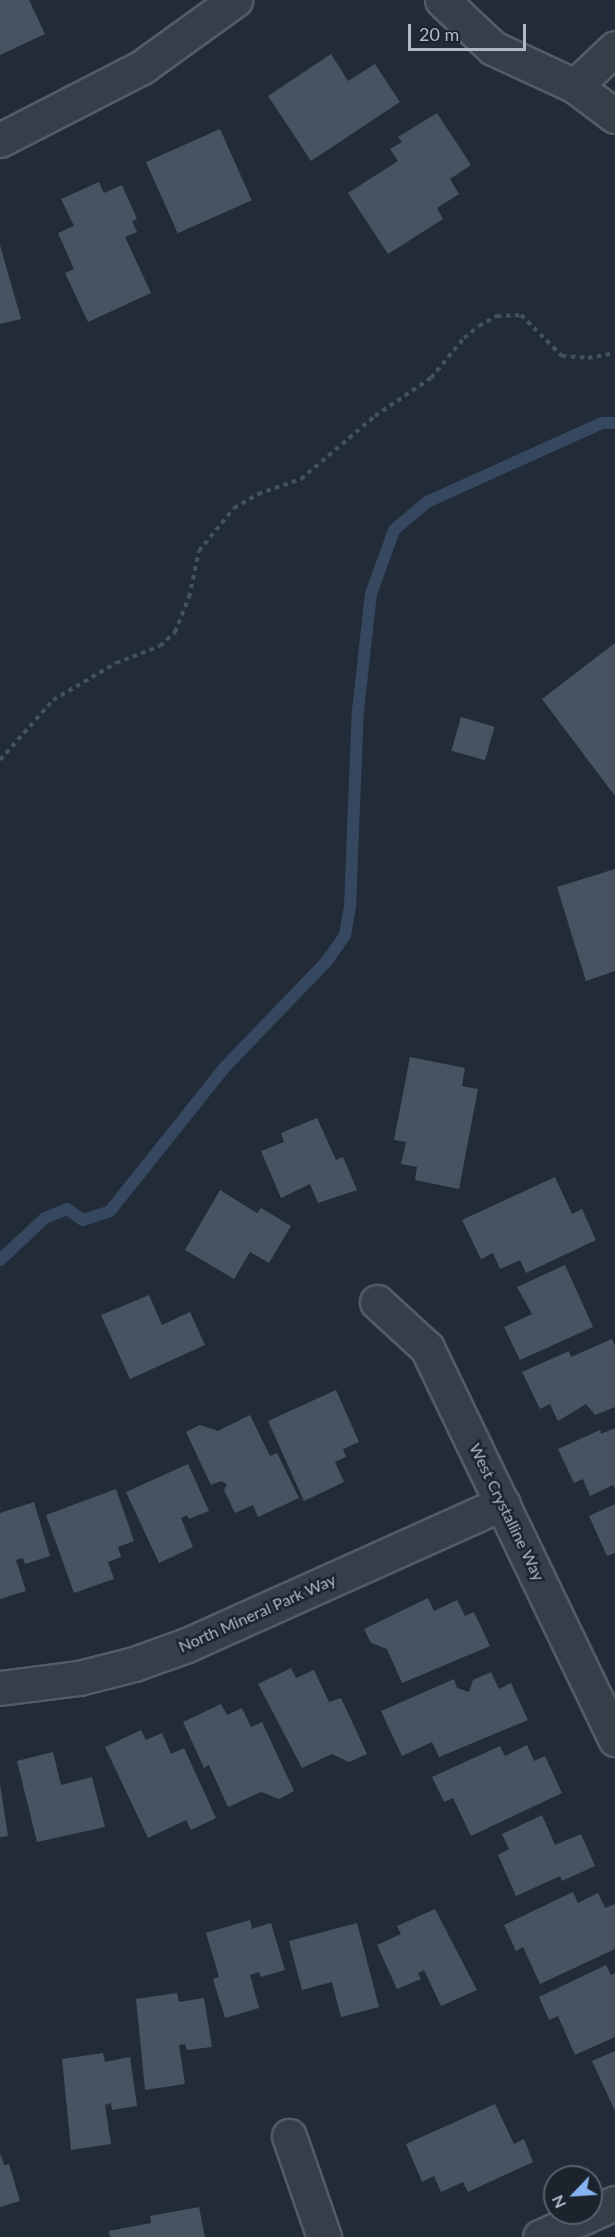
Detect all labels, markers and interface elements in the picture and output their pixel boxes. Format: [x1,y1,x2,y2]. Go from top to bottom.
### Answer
scale bar [411,12,530,50]
text: 20 m [419,23,459,45]
street label: West Crystalline Way [465,1440,549,1584]
street label: North Mineral Park Way [175,1570,339,1656]
north arrow [543,2165,603,2225]
text: N [547,2192,569,2212]

